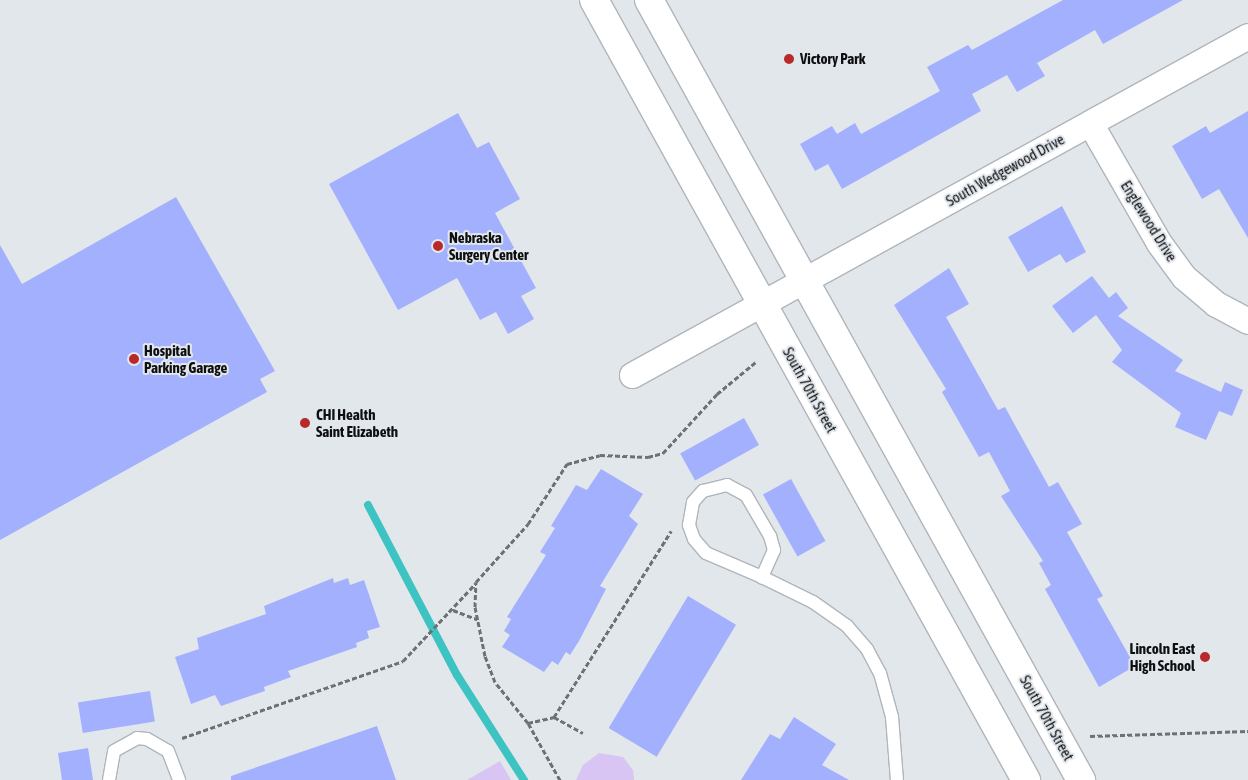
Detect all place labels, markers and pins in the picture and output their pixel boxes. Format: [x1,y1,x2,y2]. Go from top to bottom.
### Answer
place label: Victory Park [800,50,865,68]
marker: Victory Park [782,52,796,66]
place label: Nebraska Surgery Center [449,228,528,263]
marker: Nebraska Surgery Center [431,239,445,253]
place label: Hospital Parking Garage [144,341,227,376]
marker: Hospital Parking Garage [128,353,140,365]
place label: CHI Health Saint Elizabeth [316,405,398,440]
marker: CHI Health Saint Elizabeth [298,416,312,430]
place label: Lincoln East High School [1130,639,1195,674]
marker: Lincoln East High School [1199,651,1211,663]

